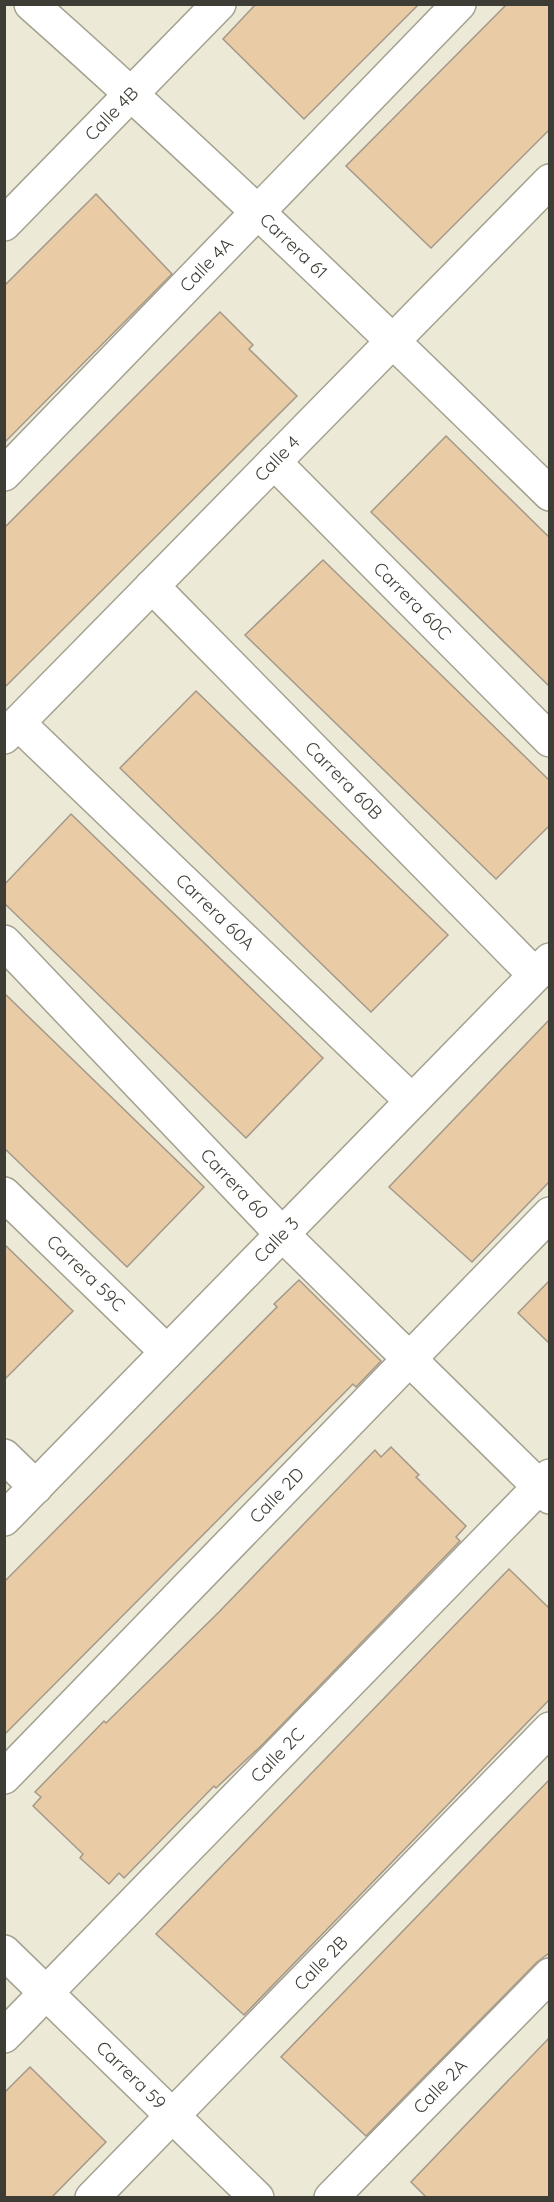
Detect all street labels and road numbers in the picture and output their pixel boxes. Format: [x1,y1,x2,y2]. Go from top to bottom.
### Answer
street label: Calle 4B [80,81,143,146]
street label: Carrera 61 [255,208,333,283]
street label: Calle 4A [174,232,238,297]
street label: Calle 4 [249,431,305,486]
street label: Carrera 60C [369,557,456,645]
street label: Carrera 60B [300,736,388,824]
street label: Carrera 60A [171,868,260,955]
street label: Carrera 60 [196,1143,274,1224]
street label: Calle 3 [249,1212,304,1267]
street label: Carrera 59C [42,1230,130,1316]
street label: Calle 2D [244,1463,309,1528]
street label: Calle 2C [245,1723,309,1787]
street label: Calle 2B [289,1931,353,1995]
street label: Carrera 59 [91,2036,171,2114]
street label: Calle 2A [408,2054,472,2118]

